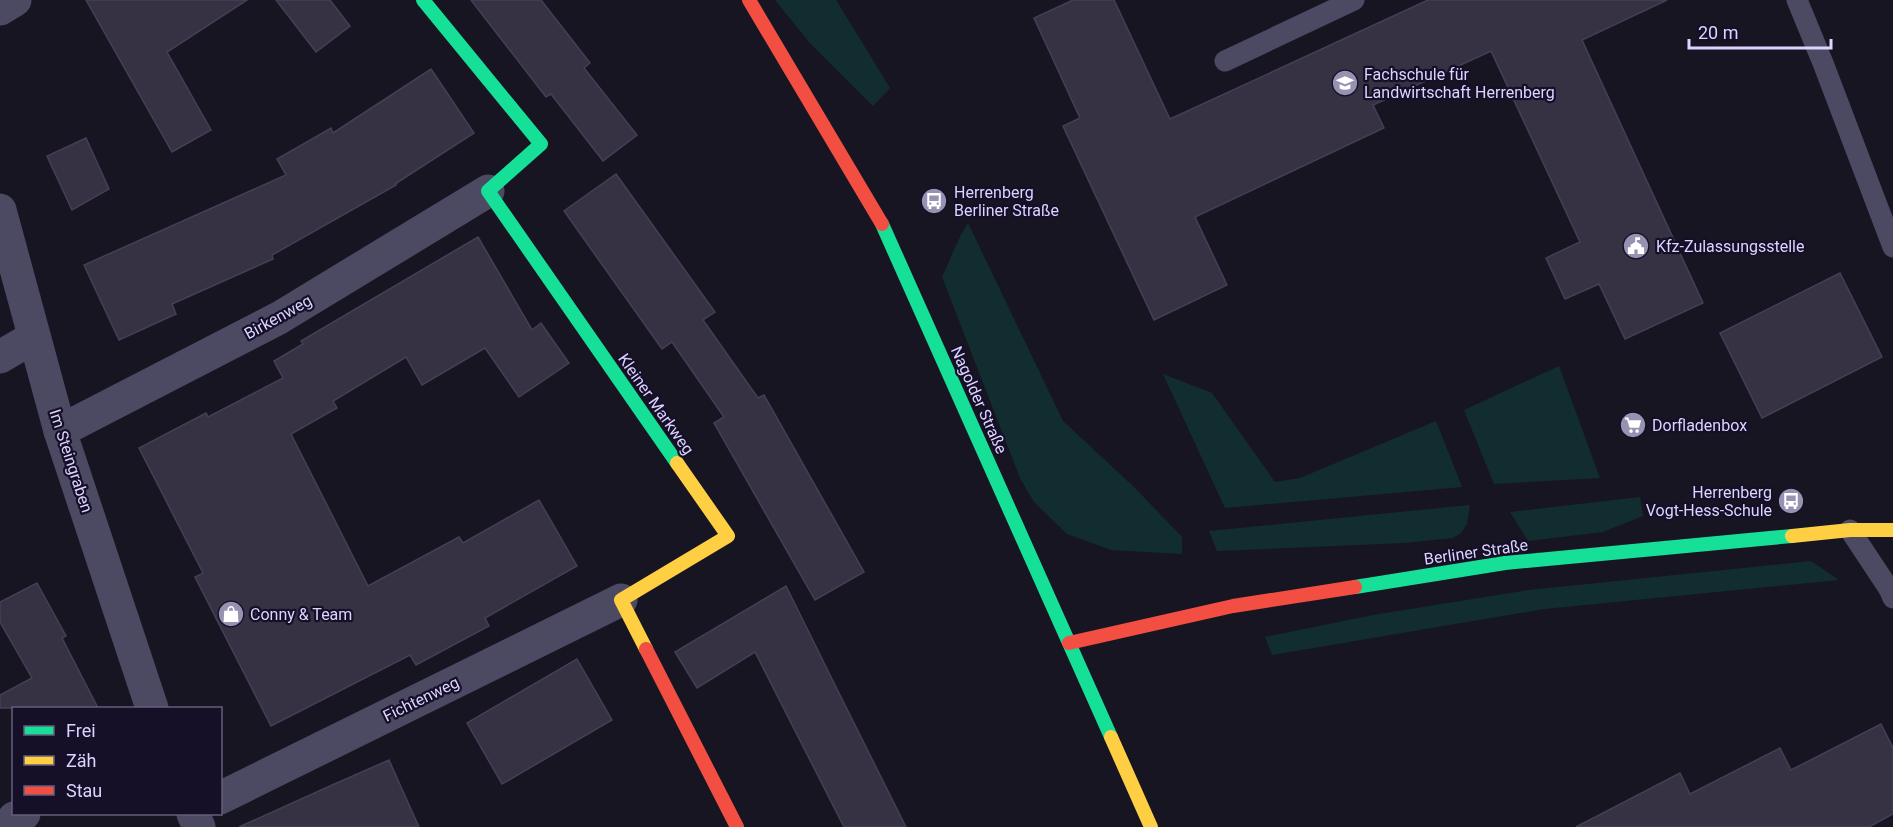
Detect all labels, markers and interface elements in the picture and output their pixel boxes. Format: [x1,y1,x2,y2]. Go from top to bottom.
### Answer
scale bar [1689,12,1832,50]
text: 20 m [1698,22,1738,43]
place label: Fachschule für Landwirtschaft Herrenberg [1364,65,1555,102]
school or university icon: Fachschule für Landwirtschaft Herrenberg [1330,68,1360,98]
place label: Herrenberg Berliner Straße [954,183,1059,220]
bus stop icon: Herrenberg Berliner Straße [919,186,949,216]
public building icon: Kfz-Zulassungsstelle [1621,231,1651,261]
place label: Kfz-Zulassungsstelle [1656,237,1804,256]
street label: Birkenweg [241,291,315,343]
street label: Nagolder Straße [947,343,1011,457]
street label: Kleiner Markweg [614,350,698,458]
street label: Im Steingraben [45,407,97,515]
supermarket icon: Dorfladenbox [1618,410,1648,440]
place label: Dorfladenbox [1652,416,1747,435]
place label: Herrenberg Vogt-Hess-Schule [1646,483,1772,520]
bus stop icon: Herrenberg Vogt-Hess-Schule [1776,486,1806,516]
street label: Berliner Straße [1423,535,1529,569]
shop icon: Conny & Team [216,599,246,629]
place label: Conny & Team [250,605,352,624]
street label: Fichtenweg [380,672,462,726]
legend [12,707,222,815]
text: Frei [66,720,96,741]
text: Zäh [66,750,97,771]
text: Stau [66,780,102,801]

